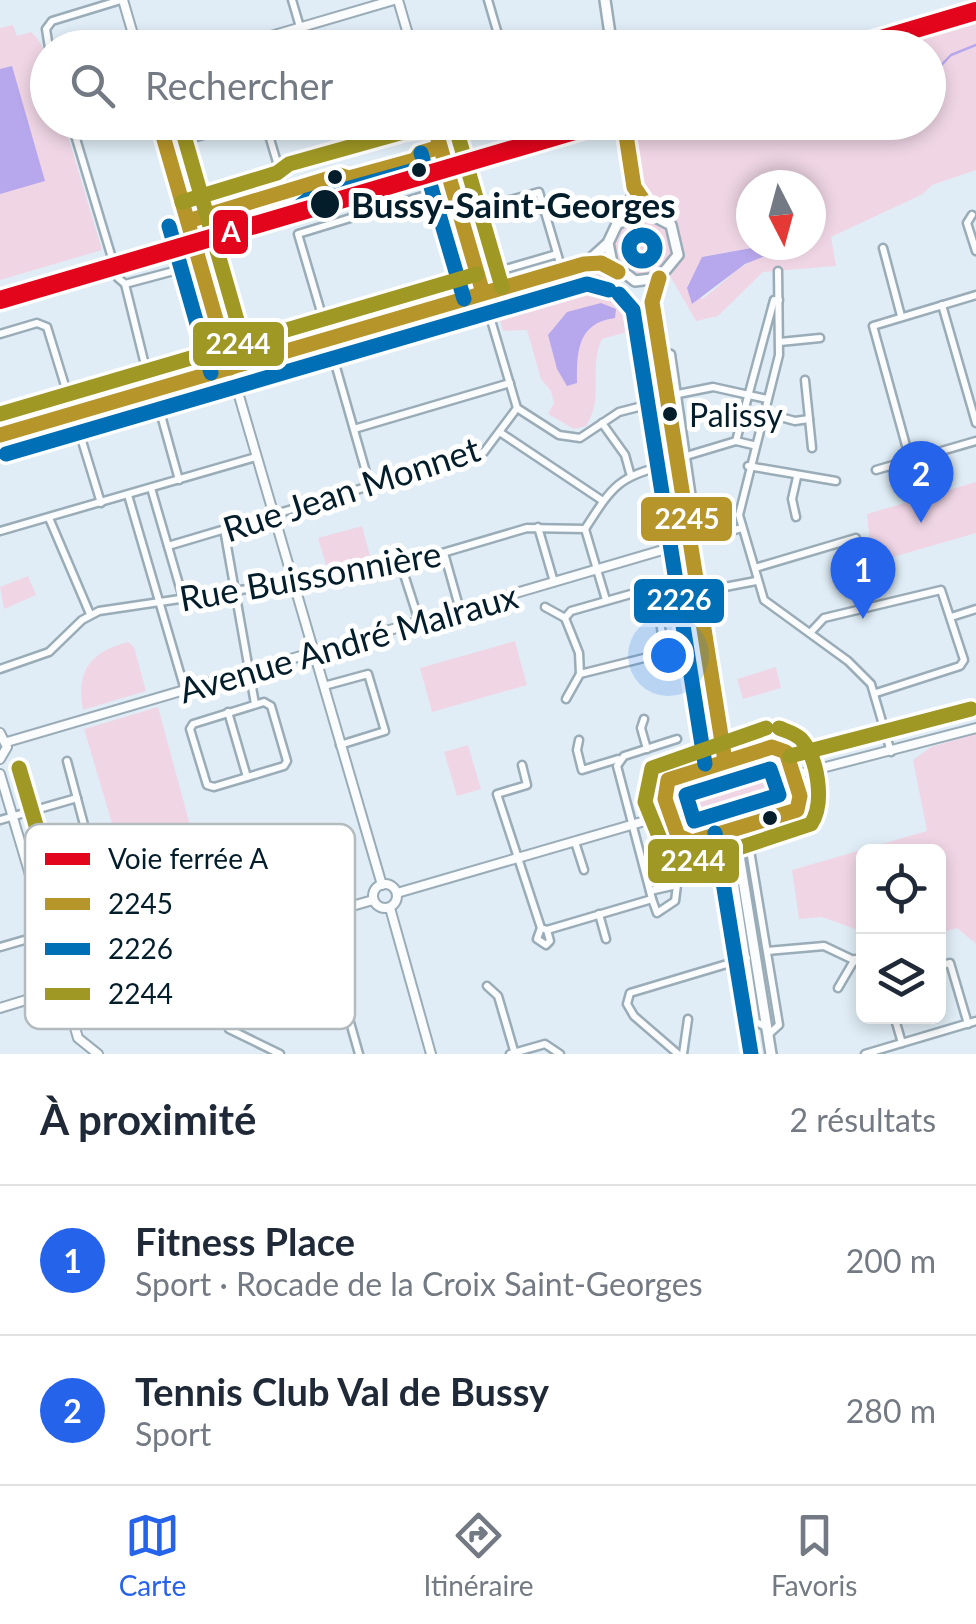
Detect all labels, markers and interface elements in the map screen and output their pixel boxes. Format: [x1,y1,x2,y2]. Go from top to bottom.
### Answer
search box [30,30,946,140]
icon: search [65,58,120,113]
text: Rechercher [145,62,333,108]
unlabelled marker [409,160,429,180]
unlabelled marker [325,167,345,187]
north arrow [736,170,826,260]
place label: Bussy-Saint-Georges [351,183,676,225]
marker: Bussy-Saint-Georges [308,187,342,221]
line badge: A [211,208,250,256]
text: A [220,214,241,248]
line badge: 2244 [191,320,286,368]
text: 2244 [206,326,270,360]
place label: Palissy [689,395,783,434]
marker: Palissy [660,404,680,424]
street label: Rue Jean Monnet [217,427,485,549]
pin: 2 [888,440,954,523]
line badge: 2245 [639,495,734,543]
text: 2245 [655,501,719,535]
street label: Rue Buissonnière [176,531,444,619]
pin: 1 [830,536,896,619]
street label: Avenue André Malraux [174,573,523,710]
line badge: 2226 [632,577,726,625]
text: 2226 [647,582,711,616]
your location [643,630,694,681]
unlabelled marker [760,808,780,828]
legend [25,824,355,1029]
line badge: 2244 [646,837,741,885]
text: Voie ferrée A [108,841,268,875]
text: 2244 [661,843,725,877]
map controls [856,844,946,1024]
button: locate [856,844,946,934]
text: 2245 [108,886,173,920]
text: 2226 [108,931,173,965]
button: layers [856,934,946,1024]
text: 2244 [108,976,173,1010]
text: À proximité [40,1094,256,1144]
text: 2 résultats [790,1100,936,1139]
text: Fitness Place [135,1218,355,1264]
text: 1 [63,1241,82,1280]
text: 200 m [846,1241,936,1280]
text: Sport · Rocade de la Croix Saint-Georges [135,1264,703,1303]
text: Tennis Club Val de Bussy [135,1368,549,1414]
text: 2 [63,1391,82,1430]
text: 280 m [846,1391,936,1430]
text: Sport [135,1414,211,1453]
tab: Carte [119,1508,186,1602]
tab: Itinéraire [424,1508,534,1602]
tab: Favoris [771,1508,857,1602]

